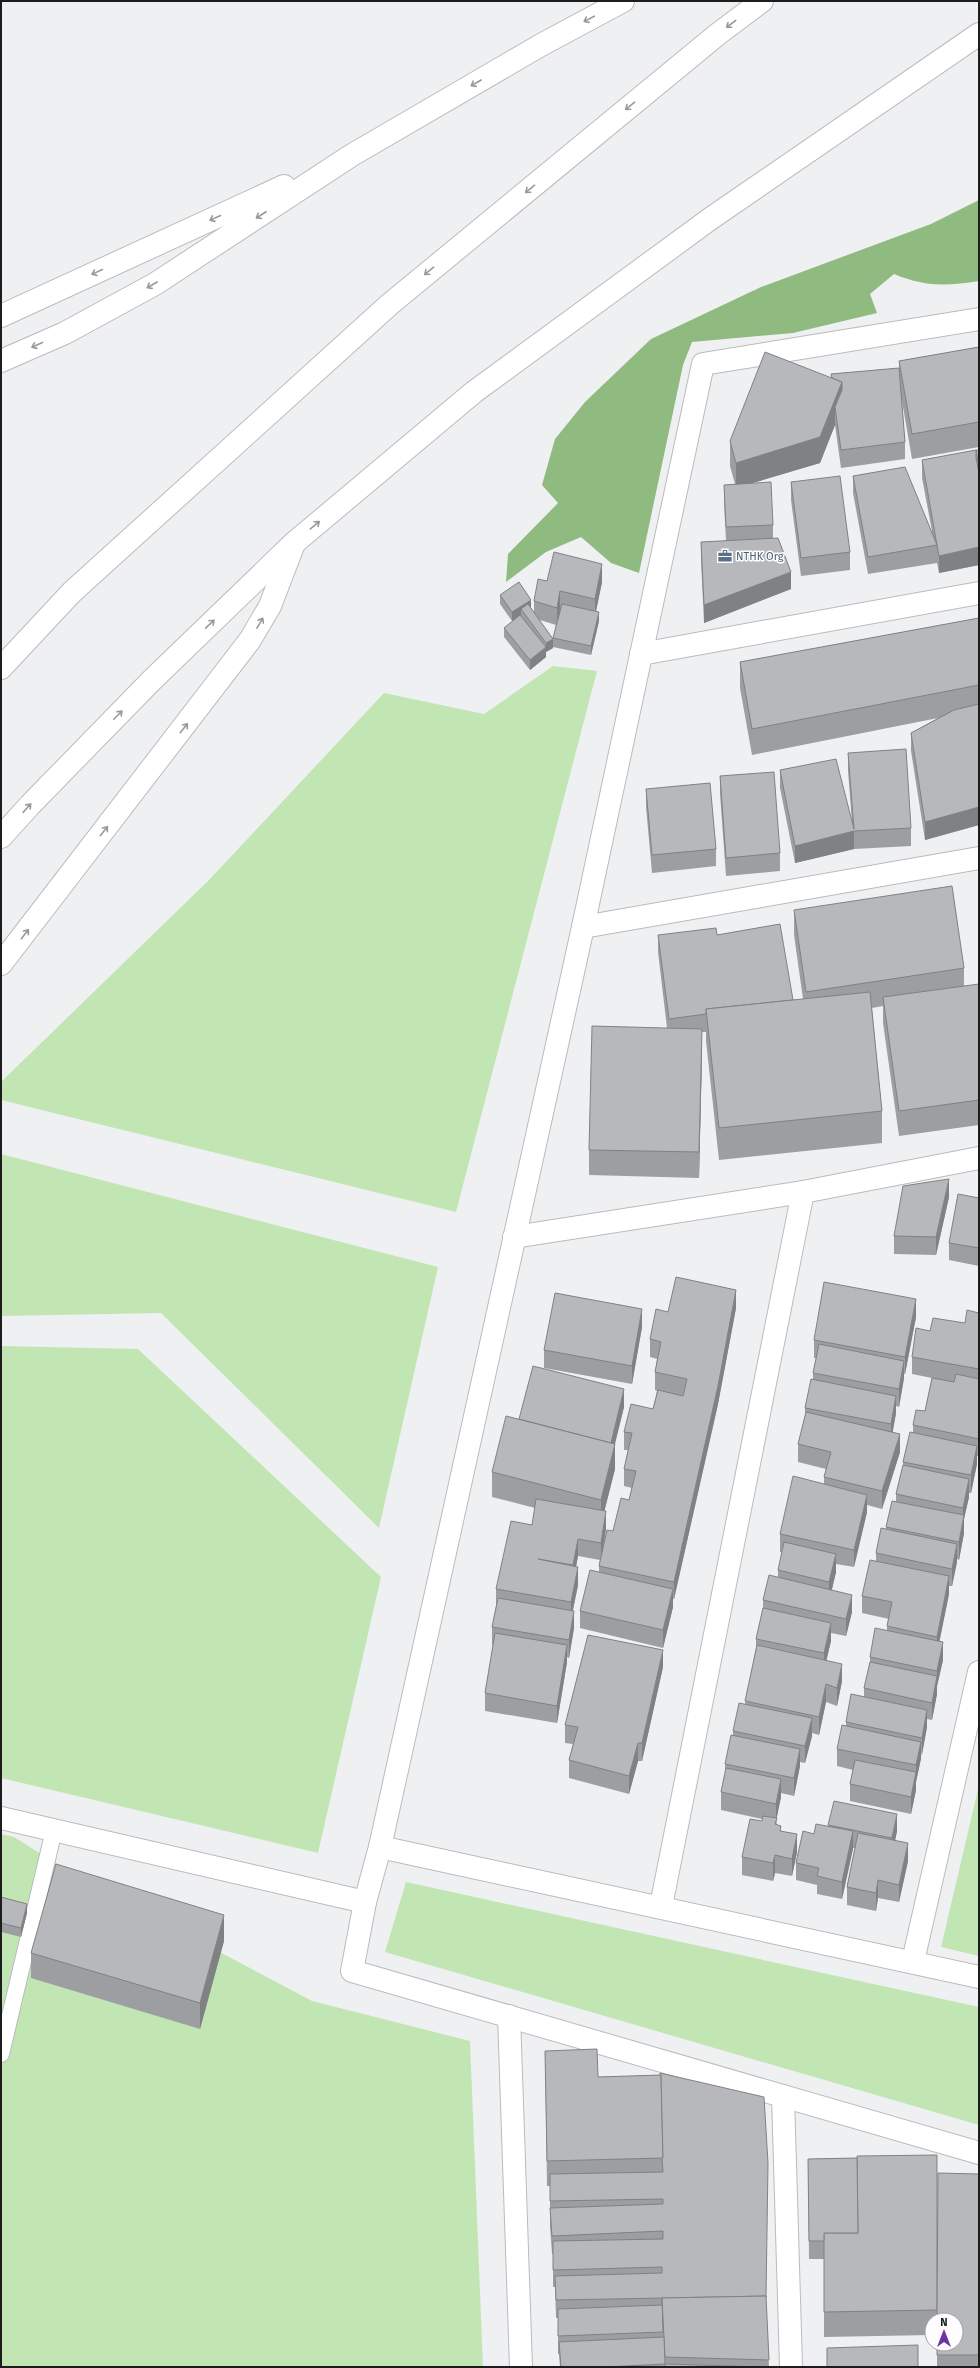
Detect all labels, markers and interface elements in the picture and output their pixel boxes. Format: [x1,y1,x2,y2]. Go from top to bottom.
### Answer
one-way arrow [583,16,595,24]
one-way arrow [726,20,737,29]
one-way arrow [470,80,482,88]
one-way arrow [625,102,636,111]
one-way arrow [524,184,535,193]
one-way arrow [255,211,267,219]
one-way arrow [209,215,221,222]
one-way arrow [424,267,435,276]
one-way arrow [91,269,103,276]
one-way arrow [146,282,158,290]
one-way arrow [31,342,43,350]
one-way arrow [310,521,320,530]
office icon: NTHK Org [717,548,733,564]
place label: NTHK Org [736,550,784,563]
one-way arrow [257,617,265,629]
one-way arrow [205,619,215,629]
one-way arrow [113,710,123,720]
one-way arrow [180,722,188,733]
one-way arrow [22,803,32,813]
one-way arrow [100,825,109,836]
one-way arrow [21,928,29,939]
north arrow [924,2312,964,2352]
text: N [940,2316,948,2329]

